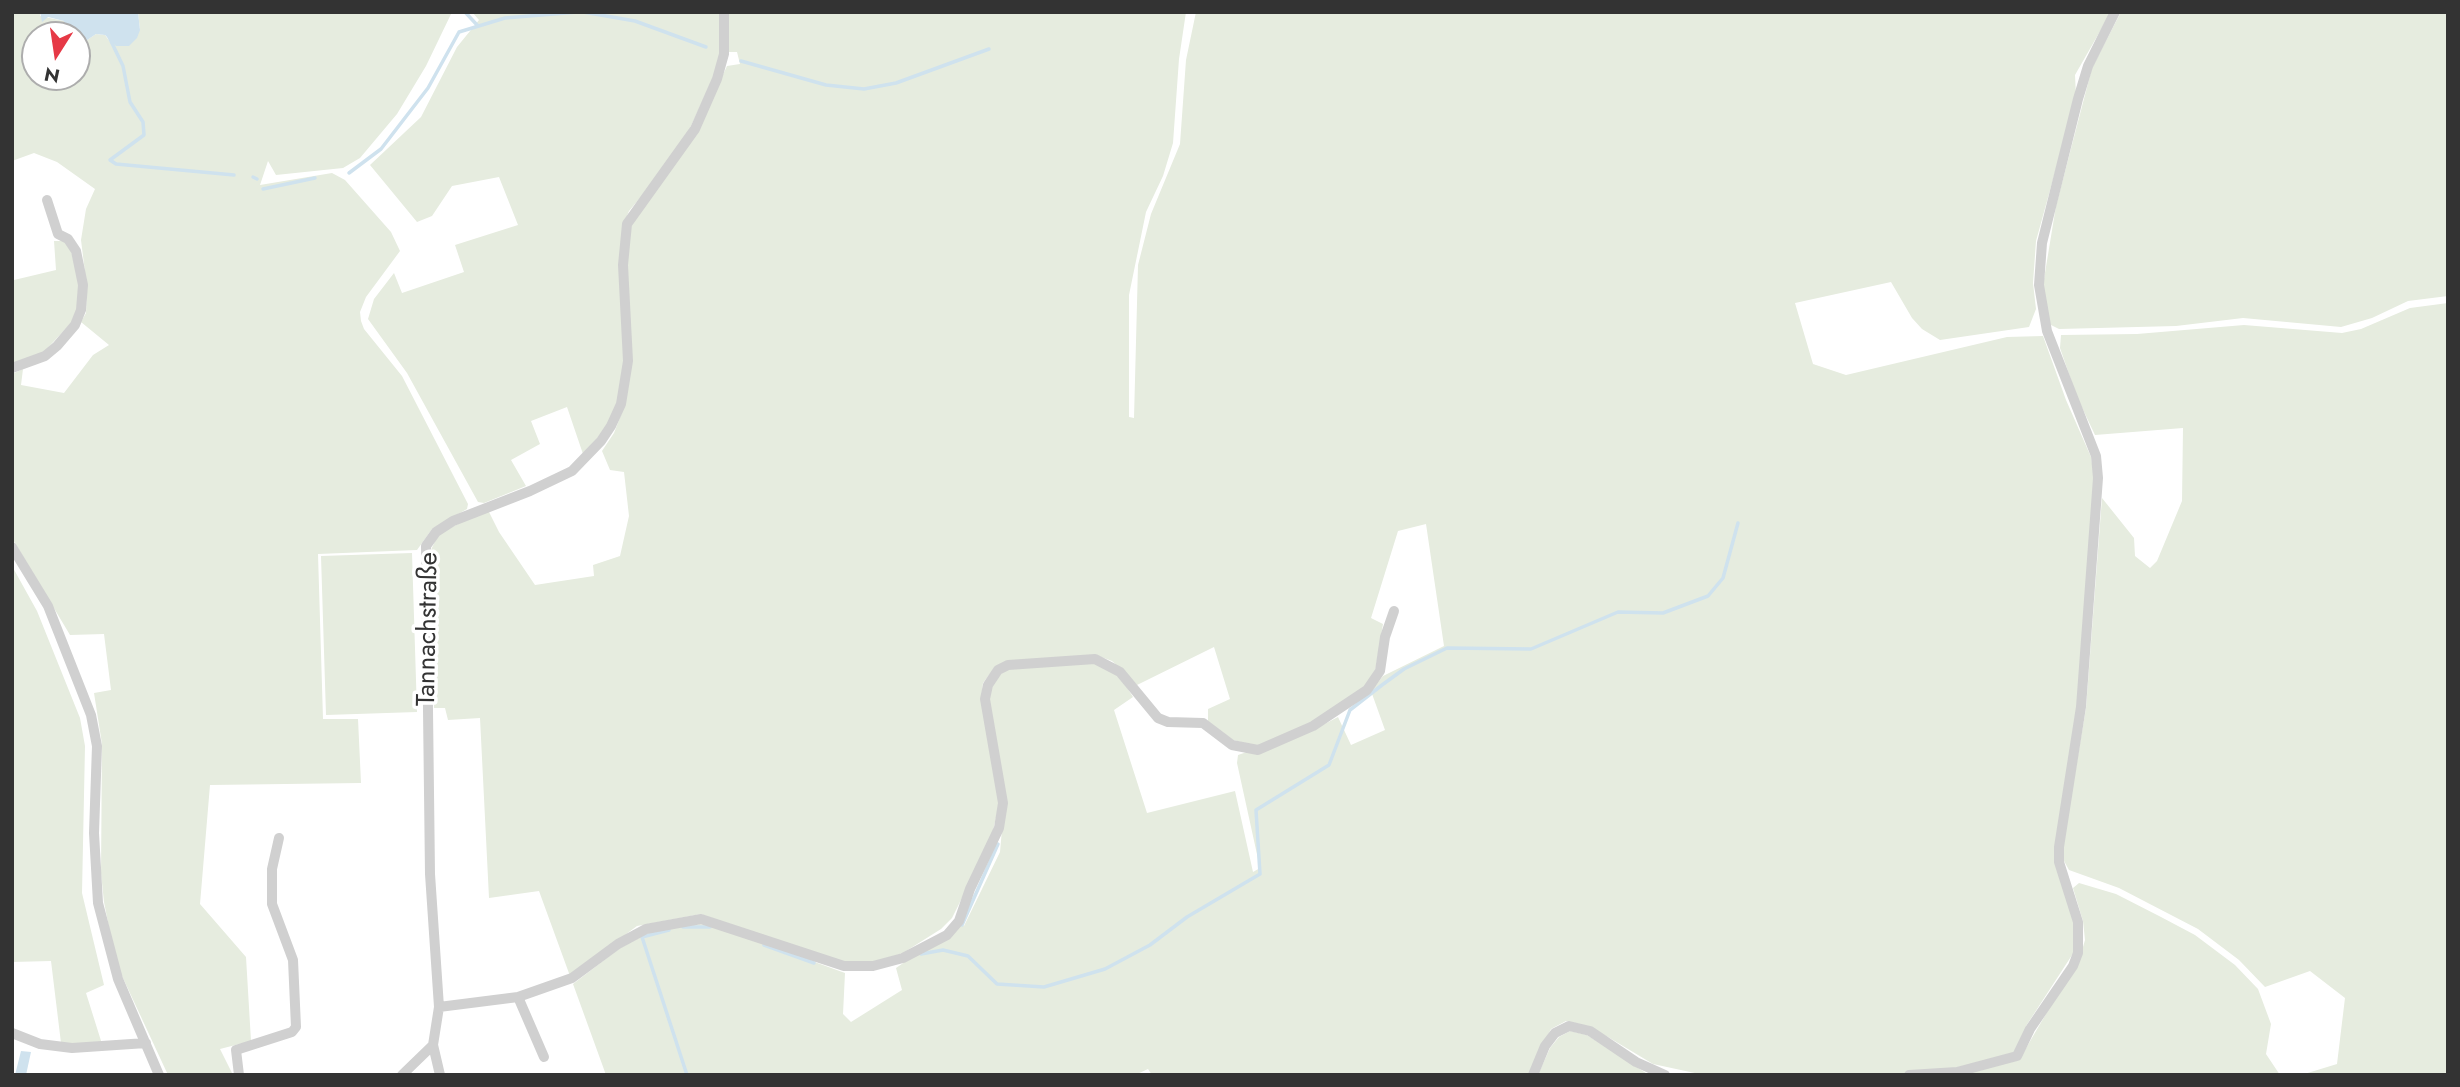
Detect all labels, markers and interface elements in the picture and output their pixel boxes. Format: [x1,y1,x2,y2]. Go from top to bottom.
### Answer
north arrow [21,21,91,91]
text: N [42,60,62,90]
street label: Tannachstraße [412,552,446,706]

